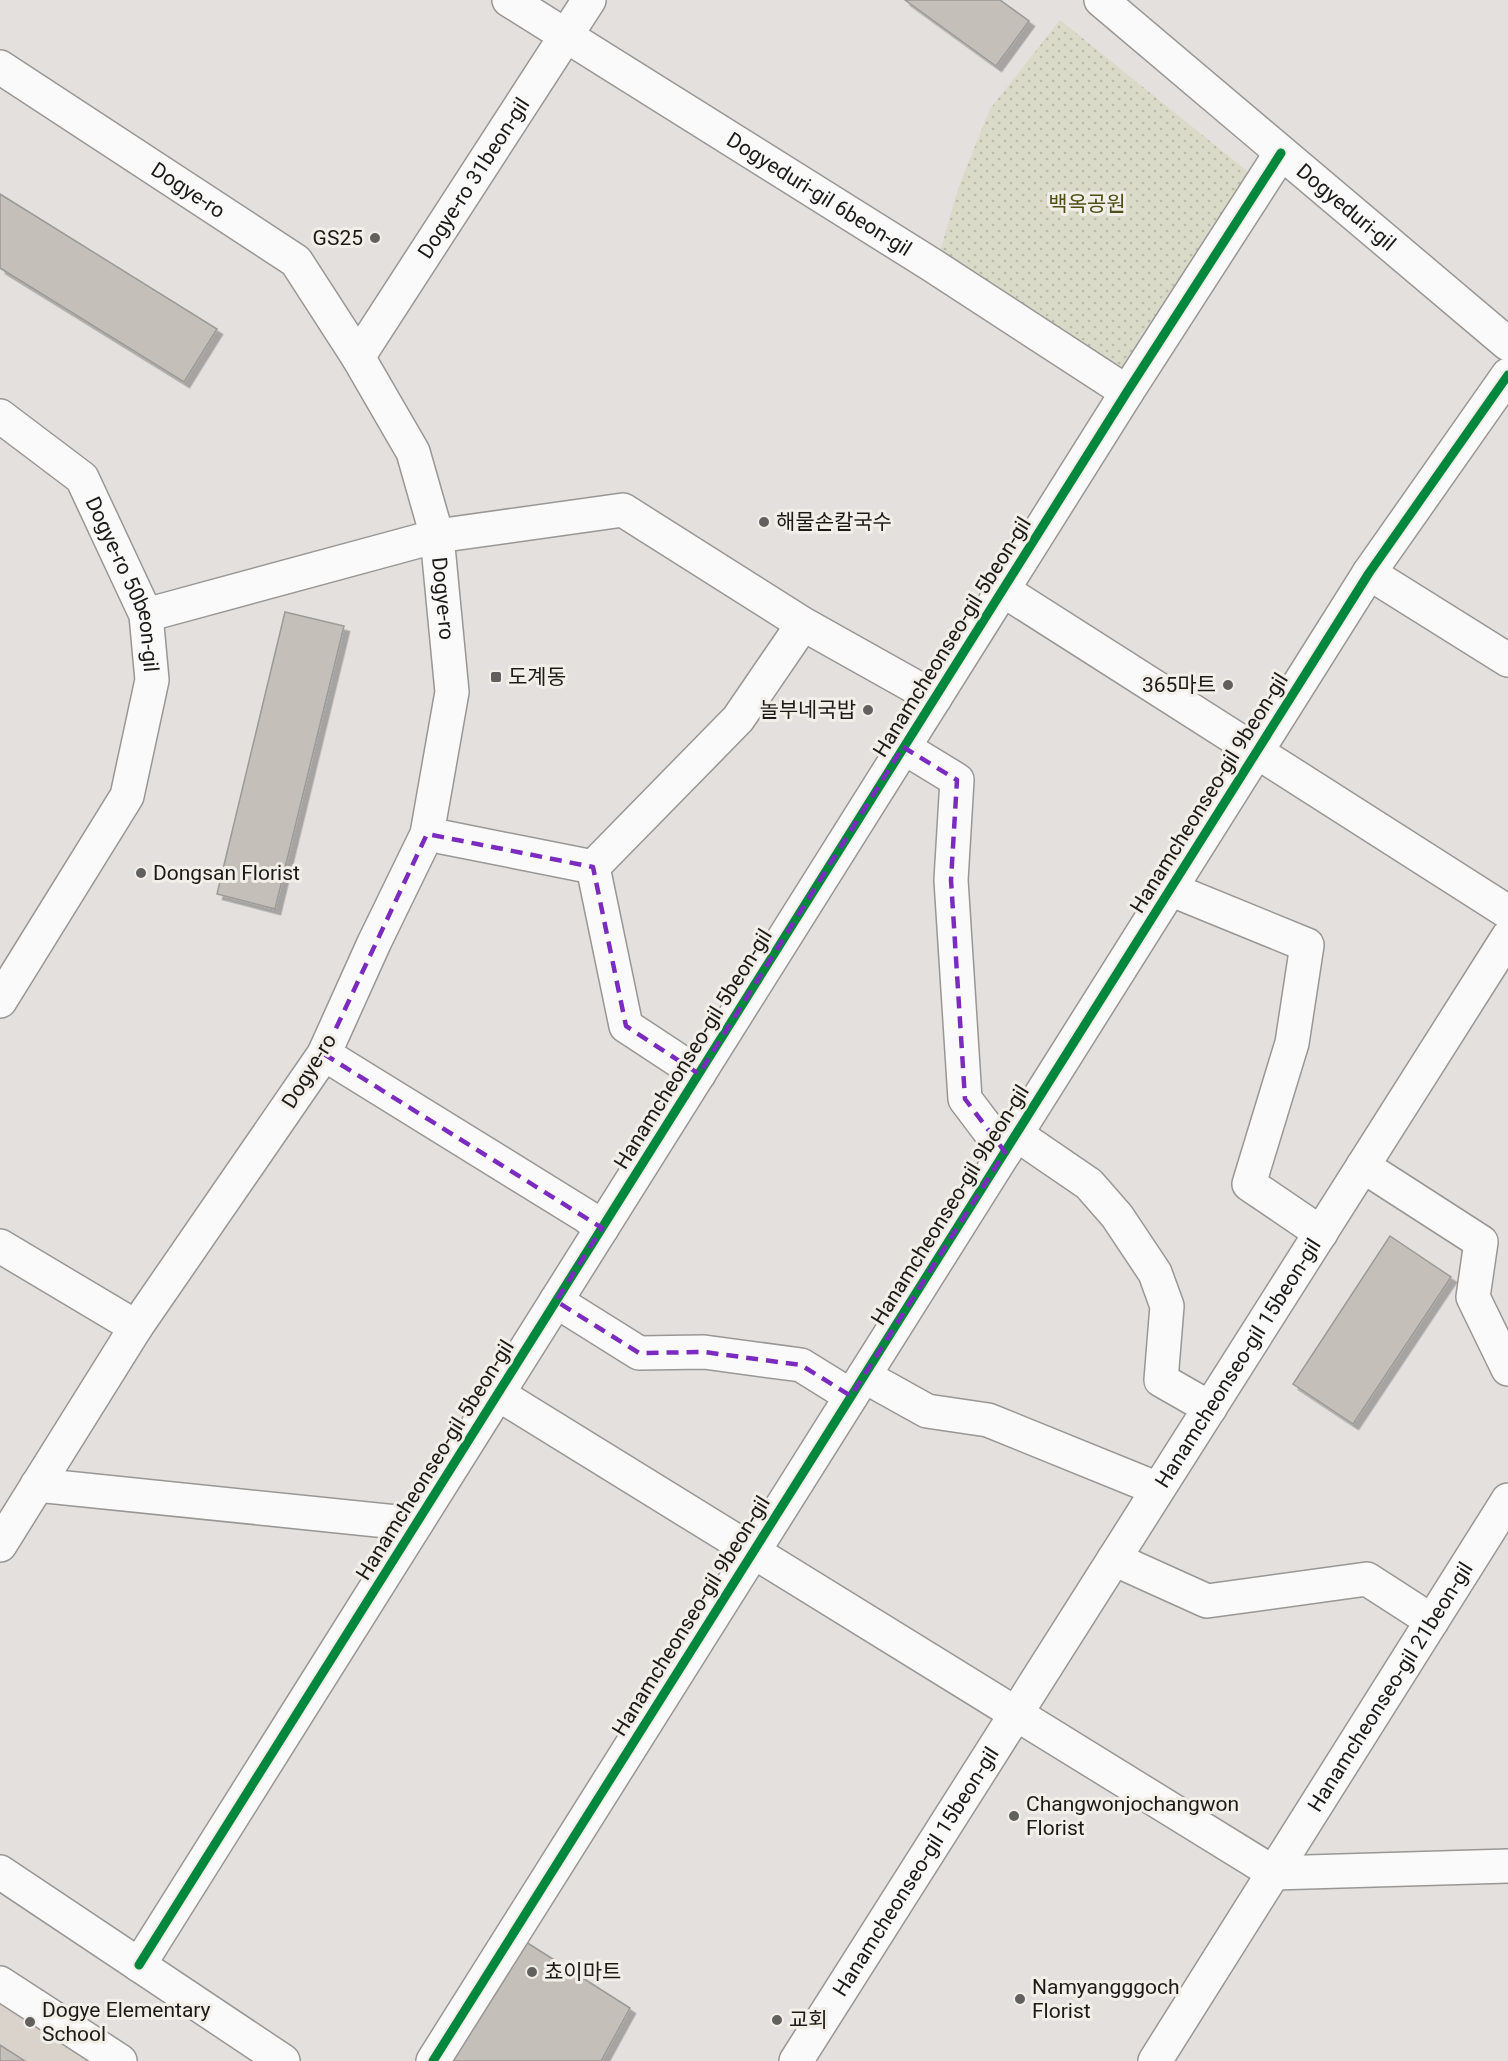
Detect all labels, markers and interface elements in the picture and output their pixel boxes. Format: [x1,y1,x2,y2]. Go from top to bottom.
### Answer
street label: Dogye-ro 31beon-gil [413,93,534,263]
street label: Dogyeduri-gil 6beon-gil [722,127,916,261]
street label: Dogye-ro [147,157,230,223]
street label: Dogyeduri-gil [1292,159,1400,256]
park label: 백옥공원 [1048,192,1126,216]
place label: GS25 [313,226,363,250]
marker: GS25 [368,231,382,245]
street label: Dogye-ro 50beon-gil [80,493,163,673]
place label: 해물손칼국수 [776,510,892,534]
street label: Hanamcheonseo-gil 5beon-gil [868,513,1036,761]
marker: 해물손칼국수 [757,515,771,529]
street label: Dogye-ro [427,556,459,641]
place label: 도계동 [508,665,566,689]
street label: Hanamcheonseo-gil 9beon-gil [1125,669,1293,917]
marker: 도계동 [489,670,503,684]
place label: 365마트 [1142,673,1216,697]
marker: 365마트 [1221,678,1235,692]
place label: 놀부네국밥 [759,698,856,722]
marker: 놀부네국밥 [861,703,875,717]
place label: Dongsan Florist [153,861,300,885]
marker: Dongsan Florist [134,866,148,880]
street label: Hanamcheonseo-gil 5beon-gil [609,925,777,1173]
street label: Dogye-ro [277,1029,341,1113]
street label: Hanamcheonseo-gil 9beon-gil [866,1081,1034,1329]
street label: Hanamcheonseo-gil 15beon-gil [1150,1234,1326,1492]
street label: Hanamcheonseo-gil 5beon-gil [351,1336,519,1584]
street label: Hanamcheonseo-gil 9beon-gil [607,1492,775,1740]
street label: Hanamcheonseo-gil 21beon-gil [1303,1558,1478,1816]
street label: Hanamcheonseo-gil 15beon-gil [828,1743,1004,2001]
place label: Changwonjochangwon Florist [1026,1792,1239,1840]
marker: Changwonjochangwon Florist [1007,1809,1021,1823]
place label: 쵸이마트 [544,1960,621,1984]
marker: 쵸이마트 [525,1965,539,1979]
place label: Namyangggoch Florist [1032,1975,1180,2023]
marker: Namyangggoch Florist [1013,1992,1027,2006]
place label: Dogye Elementary School [42,1998,211,2046]
place label: 교회 [789,2008,828,2032]
marker: 교회 [770,2013,784,2027]
marker: Dogye Elementary School [23,2015,37,2029]

